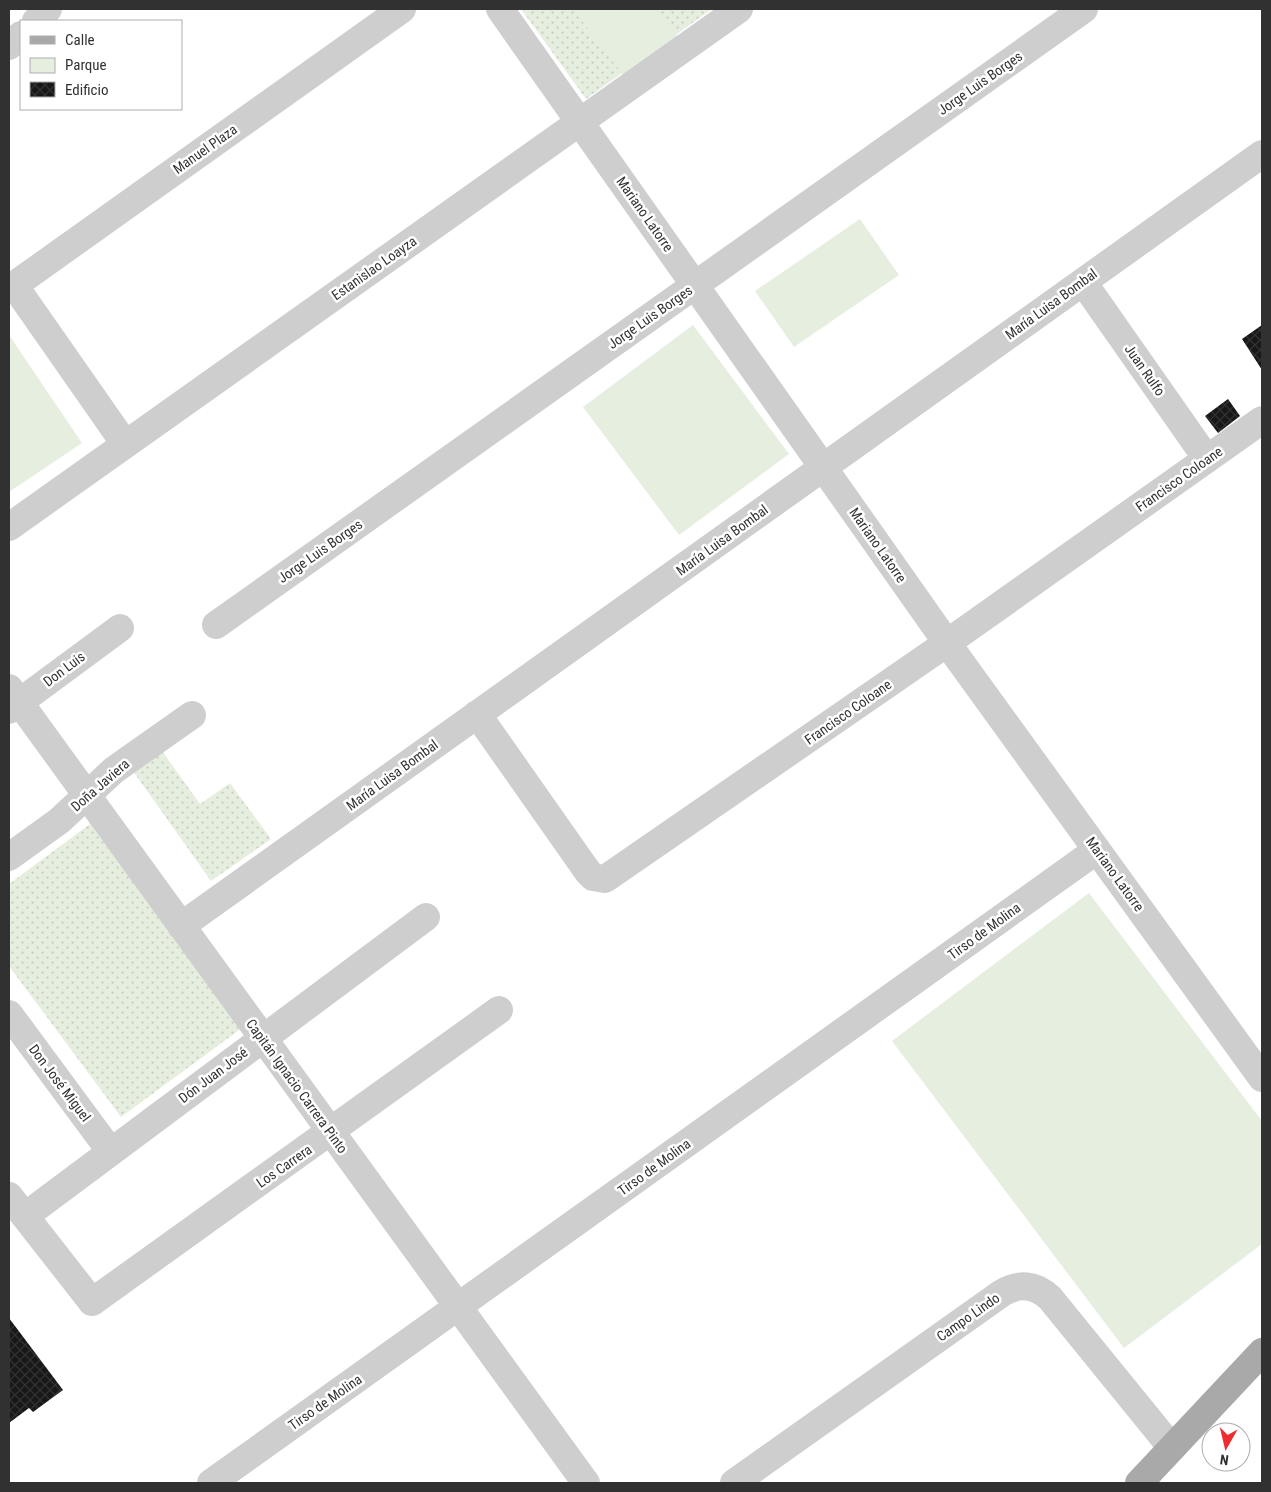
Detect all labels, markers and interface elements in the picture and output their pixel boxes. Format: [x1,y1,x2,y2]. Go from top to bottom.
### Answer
legend [20,20,182,110]
text: Calle [65,31,95,49]
street label: Jorge Luis Borges [935,48,1025,118]
text: Parque [65,56,107,74]
text: Edificio [65,81,108,99]
street label: Manuel Plaza [170,121,240,177]
street label: Mariano Latorre [613,173,677,255]
street label: Estanislao Loayza [329,233,419,303]
street label: María Luisa Bombal [1002,265,1100,343]
street label: Jorge Luis Borges [605,282,695,352]
street label: Juan Rulfo [1121,341,1169,399]
street label: Francisco Coloane [1133,443,1226,515]
street label: María Luisa Bombal [673,501,771,579]
street label: Mariano Latorre [846,504,910,586]
street label: Jorge Luis Borges [275,516,365,586]
street label: Don Luis [40,648,88,690]
street label: Francisco Coloane [802,676,895,748]
street label: María Luisa Bombal [343,736,441,814]
street label: Doña Javiera [68,755,132,815]
street label: Mariano Latorre [1083,834,1148,915]
street label: Tirso de Molina [945,899,1023,963]
street label: Capitán Ignacio Carrera Pinto [243,1016,351,1156]
street label: Don José Miguel [26,1041,94,1125]
street label: Dón Juan José [175,1044,251,1106]
street label: Tirso de Molina [615,1135,693,1199]
street label: Los Carrera [253,1141,315,1191]
street label: Campo Lindo [934,1290,1002,1344]
street label: Tirso de Molina [285,1371,365,1433]
north arrow [1201,1422,1251,1472]
text: N [1219,1451,1230,1468]

